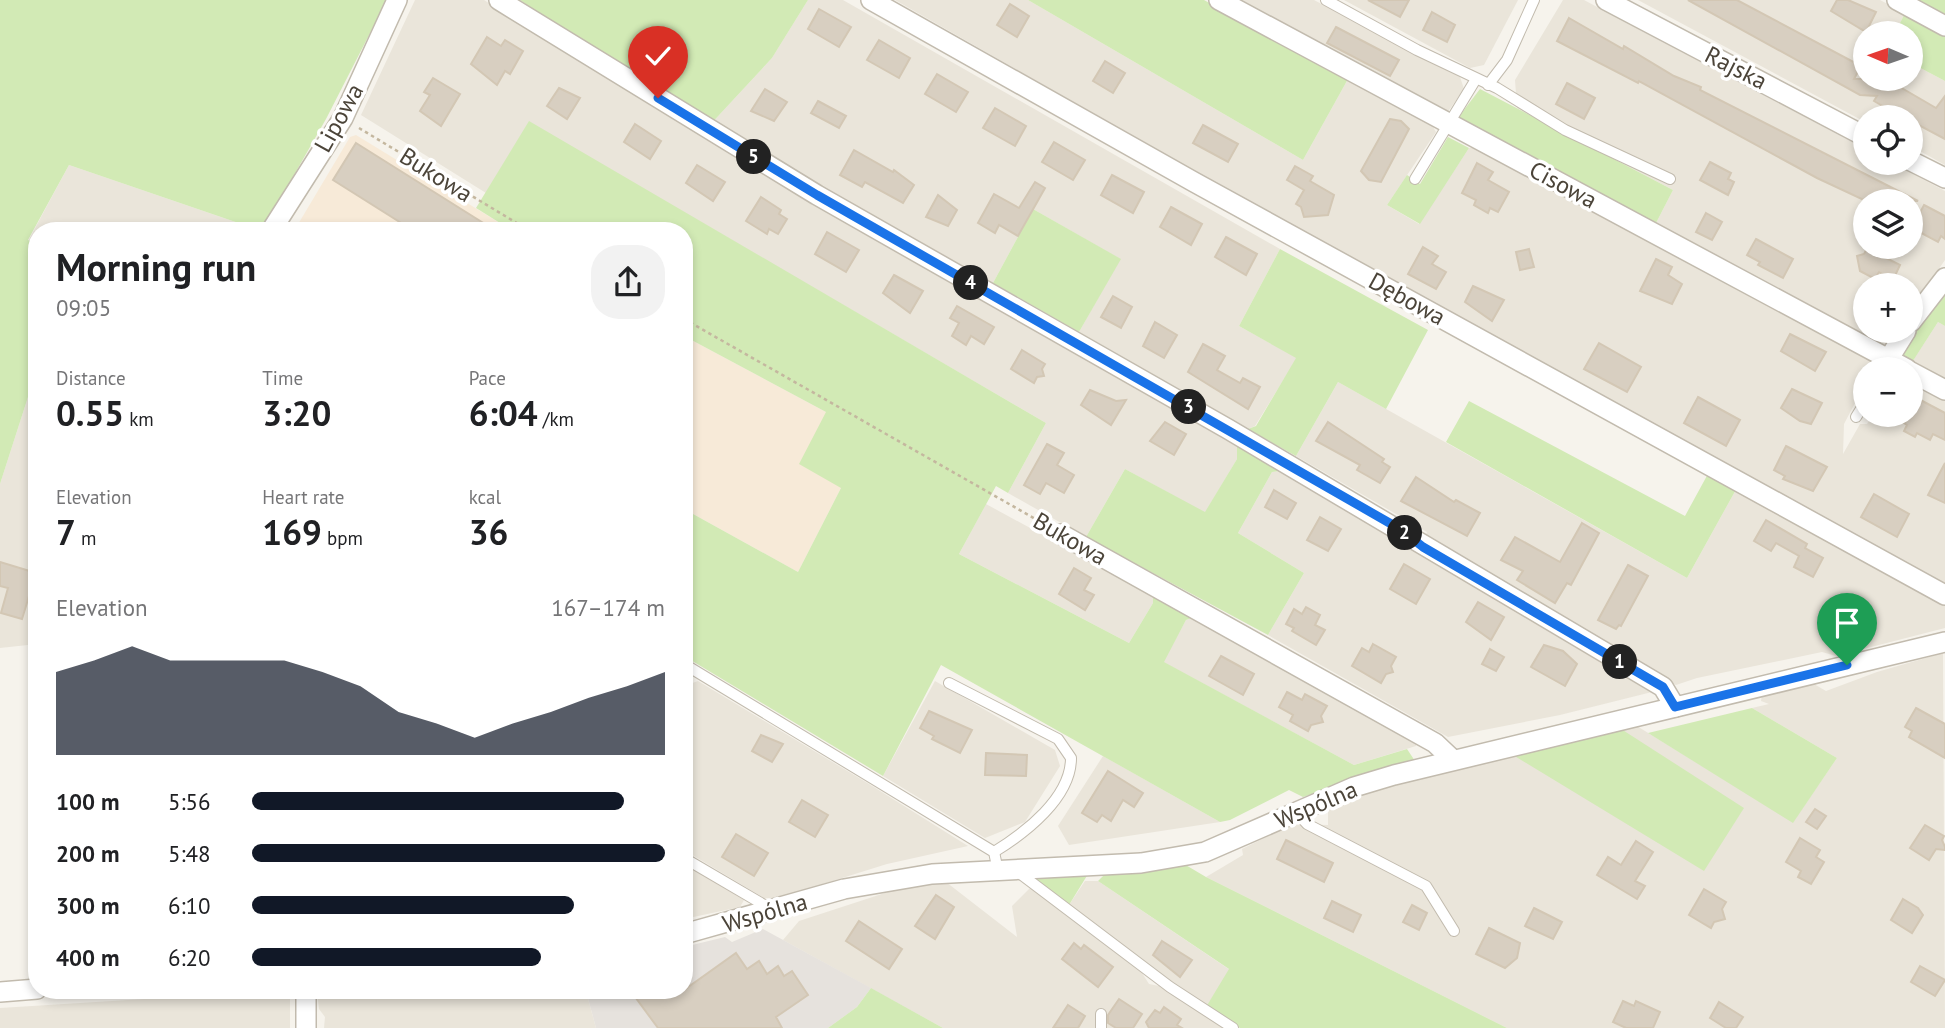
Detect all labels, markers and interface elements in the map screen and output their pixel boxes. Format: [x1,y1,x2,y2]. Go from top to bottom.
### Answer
north arrow [1853,21,1923,91]
map controls [1853,21,1923,427]
pin [628,26,688,98]
icon: check [639,37,677,75]
street label: Rajska [1700,39,1773,96]
street label: Lipowa [307,78,370,158]
button: locate [1853,105,1923,175]
street label: Bukowa [394,140,479,209]
pin: 5 [736,140,772,174]
text: 5 [748,144,759,168]
street label: Cisowa [1524,154,1602,215]
button: layers [1853,189,1923,259]
text: Morning run [56,242,256,291]
button: share [591,245,665,319]
street label: Dębowa [1363,265,1451,332]
pin: 4 [954,266,988,300]
text: 4 [965,270,976,294]
button: + [1853,273,1923,343]
text: 09:05 [56,293,111,322]
button: − [1853,357,1923,427]
text: Distance [56,366,126,390]
text: Time [262,366,303,390]
text: Pace [469,366,506,390]
text: 0.55 [56,390,124,436]
text: 3:20 [262,390,331,436]
text: 6:04 [469,390,538,436]
pin: 3 [1172,390,1206,424]
text: 3 [1183,394,1194,418]
text: km [124,407,154,431]
text: /km [538,407,574,431]
text: Elevation [56,485,132,509]
text: Heart rate [262,485,344,509]
text: kcal [469,485,501,509]
street label: Bukowa [1028,505,1113,572]
text: 7 [56,509,76,555]
text: 169 [262,509,322,555]
text: 36 [469,509,508,555]
pin: 2 [1388,516,1422,550]
text: 2 [1399,520,1410,544]
text: m [76,526,96,550]
text: bpm [322,526,363,550]
text: Elevation [56,593,148,622]
text: 167–174 m [551,593,665,622]
pin [1817,593,1877,665]
icon: arrive [1828,604,1866,642]
pin: 1 [1602,644,1638,680]
text: 1 [1614,649,1625,673]
street label: Wspólna [1270,773,1362,836]
text: 100 m [56,787,119,816]
text: 5:56 [168,787,211,816]
text: 200 m [56,839,119,868]
text: 5:48 [168,839,211,868]
street label: Wspólna [719,886,811,939]
text: 300 m [56,891,119,920]
text: 6:10 [168,891,211,920]
text: 400 m [56,943,119,972]
text: 6:20 [168,943,211,972]

